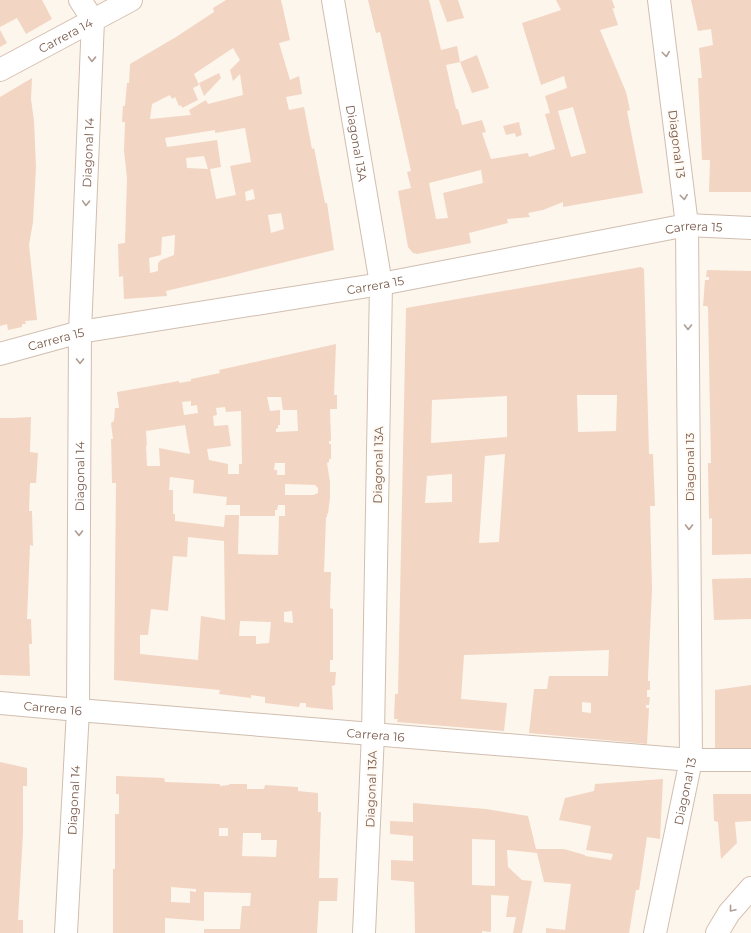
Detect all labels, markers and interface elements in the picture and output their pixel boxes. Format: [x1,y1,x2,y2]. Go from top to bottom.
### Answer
street label: Carrera 14 [36,15,95,56]
one-way arrow [661,51,670,57]
one-way arrow [87,56,96,62]
street label: Diagonal 13A [343,104,371,183]
street label: Diagonal 13 [665,109,689,179]
street label: Diagonal 14 [79,117,96,188]
one-way arrow [679,194,688,200]
one-way arrow [81,200,90,206]
street label: Carrera 15 [664,217,723,237]
street label: Carrera 15 [346,272,405,297]
street label: Carrera 15 [26,324,85,354]
one-way arrow [684,324,692,330]
one-way arrow [76,358,84,364]
street label: Diagonal 13A [370,426,386,504]
street label: Diagonal 13 [682,432,697,501]
street label: Diagonal 14 [72,441,87,511]
one-way arrow [685,524,693,530]
one-way arrow [75,530,83,536]
street label: Carrera 16 [23,698,82,718]
street label: Carrera 16 [346,724,405,744]
street label: Diagonal 13A [362,750,380,828]
street label: Diagonal 13 [670,756,699,826]
street label: Diagonal 14 [64,765,83,835]
one-way arrow [730,905,737,912]

